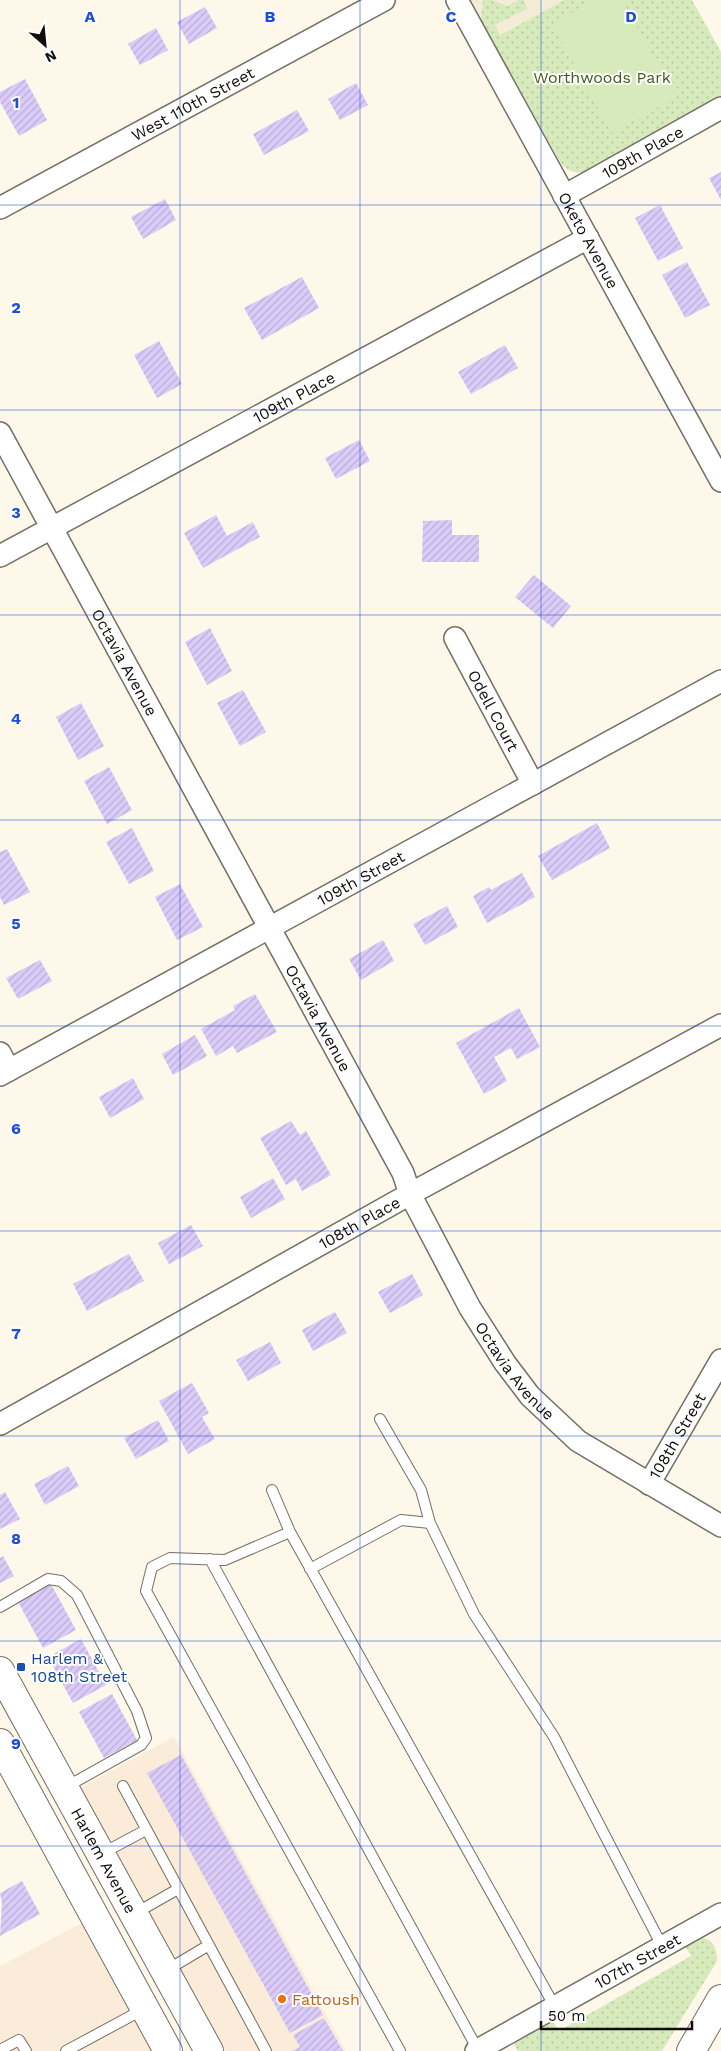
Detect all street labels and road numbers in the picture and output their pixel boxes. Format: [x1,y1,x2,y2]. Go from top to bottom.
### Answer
street label: West 110th Street [128,63,258,145]
street label: 109th Place [599,122,687,183]
street label: Oketo Avenue [554,189,623,292]
street label: 109th Place [250,368,338,427]
street label: Octavia Avenue [88,606,161,719]
street label: Odell Court [464,667,523,755]
street label: 109th Street [314,847,408,910]
street label: Octavia Avenue [281,961,355,1075]
street label: 108th Place [316,1193,404,1253]
street label: Octavia Avenue [471,1318,558,1424]
street label: 108th Street [645,1389,710,1482]
street label: Harlem Avenue [67,1804,140,1917]
street label: 107th Street [592,1929,684,1993]

